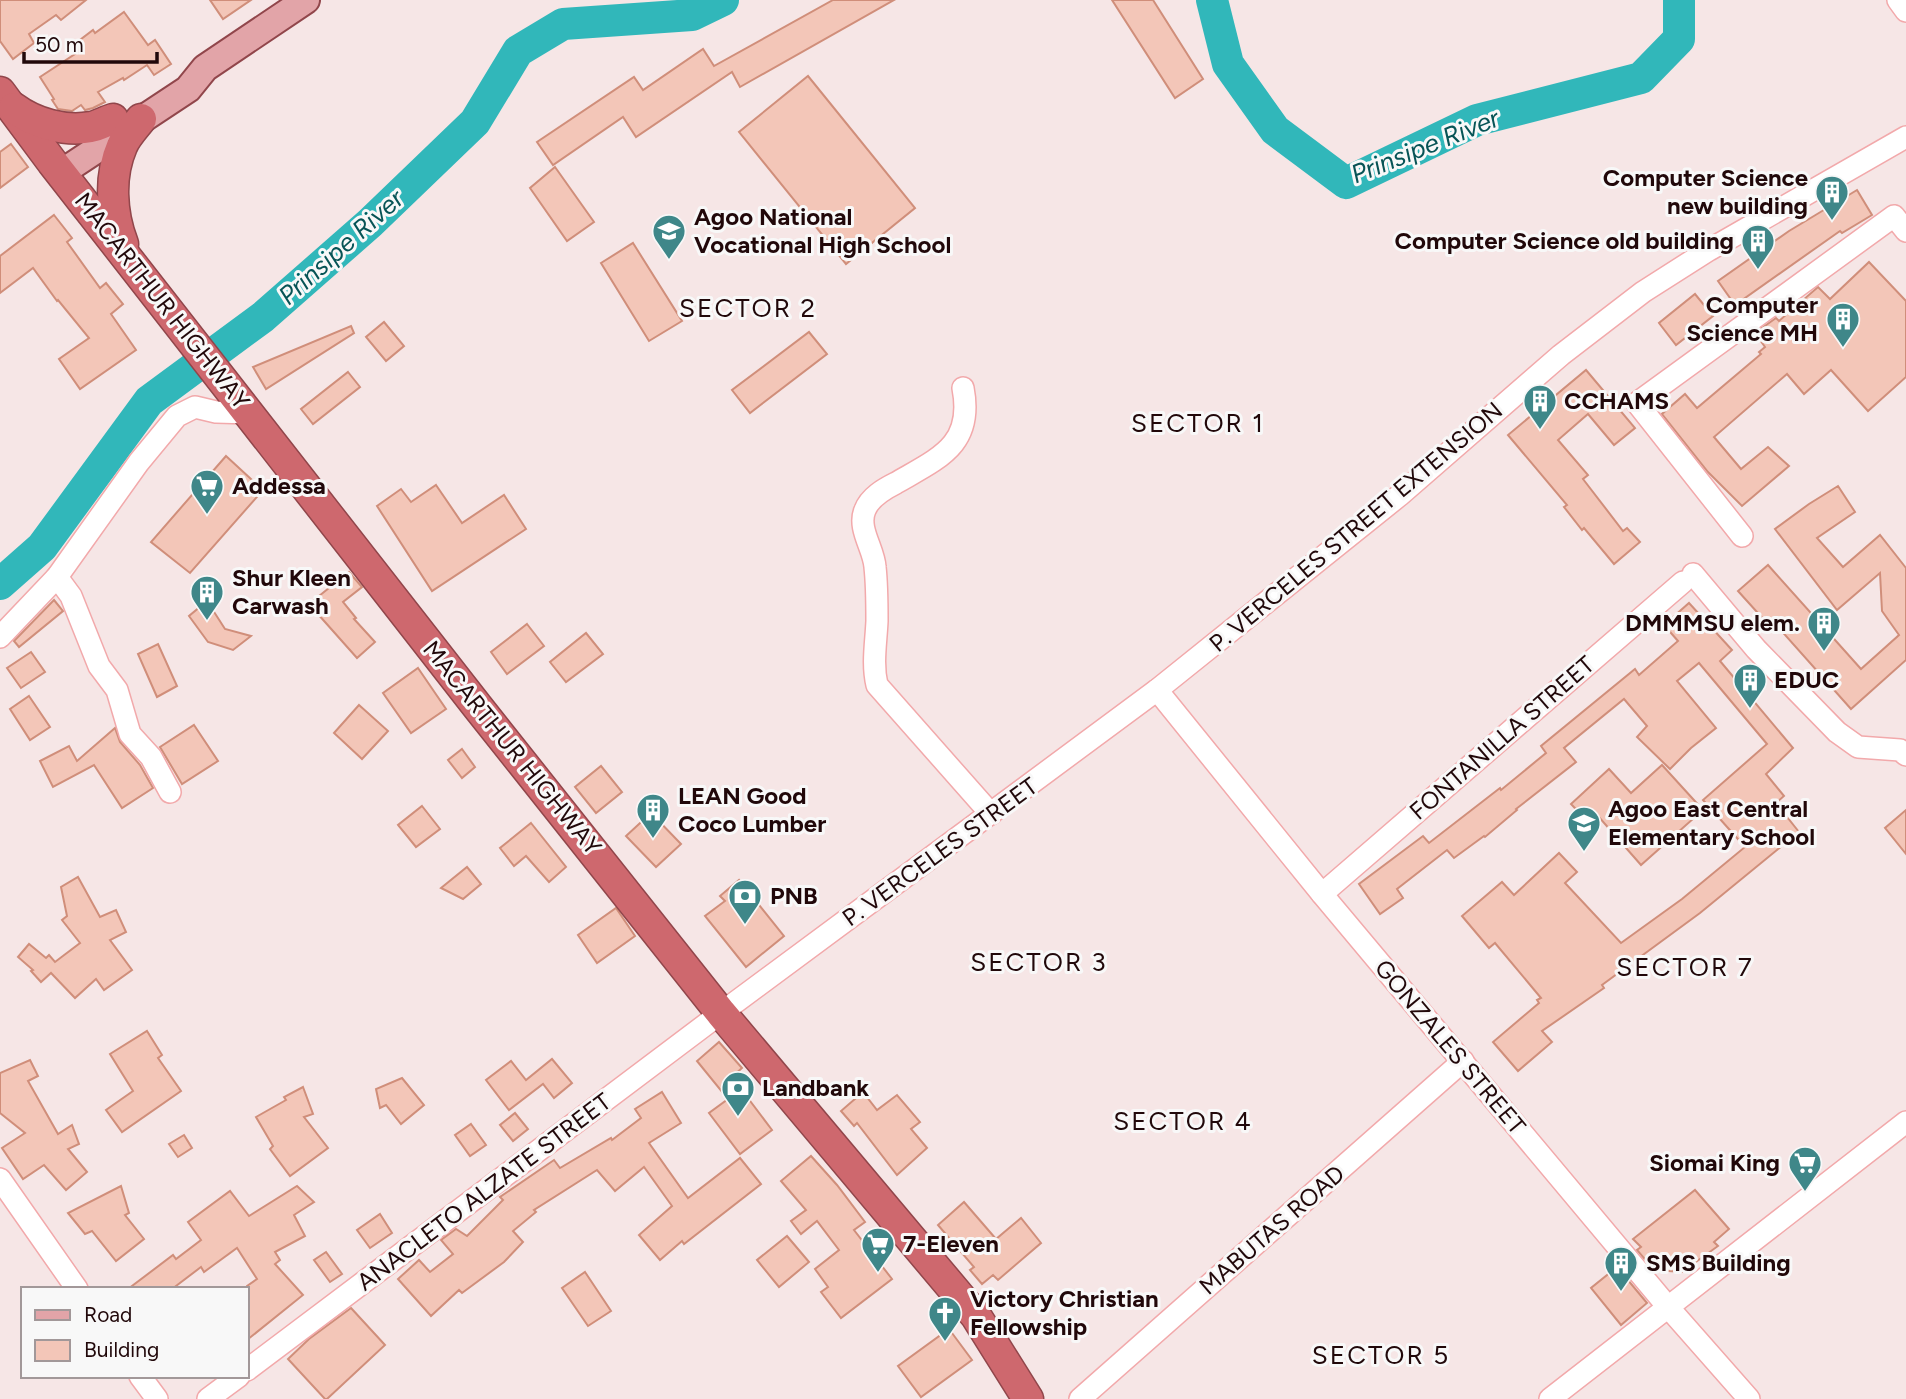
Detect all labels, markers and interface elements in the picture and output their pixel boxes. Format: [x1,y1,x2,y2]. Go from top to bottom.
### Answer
scale bar [24,21,158,65]
text: 50 m [35,32,84,57]
water label: Prinsipe River [1346,101,1505,190]
place label: Computer Science new building [1603,163,1808,220]
building icon: Computer Science new building [1813,173,1851,222]
water label: Prinsipe River [272,182,411,312]
street label: MACARTHUR HIGHWAY [69,186,256,415]
place label: Agoo National Vocational High School [694,202,951,259]
school or university icon: Agoo National Vocational High School [650,212,688,261]
building icon: Computer Science old building [1739,222,1777,271]
place label: Computer Science old building [1395,226,1734,255]
place label: Computer Science MH [1686,290,1818,347]
district label: SECTOR 2 [679,292,817,324]
building icon: Computer Science MH [1824,300,1862,349]
building icon: CCHAMS [1521,382,1559,431]
place label: CCHAMS [1564,386,1669,415]
street label: P. VERCELES STREET EXTENSION [1203,395,1508,658]
district label: SECTOR 1 [1131,407,1265,439]
supermarket icon: Addessa [188,467,226,516]
place label: Addessa [232,471,326,500]
place label: Shur Kleen Carwash [232,563,351,620]
building icon: Shur Kleen Carwash [188,573,226,622]
building icon: DMMMSU elem. [1805,604,1843,653]
place label: DMMMSU elem. [1625,608,1800,637]
street label: MACARTHUR HIGHWAY [417,635,608,861]
street label: FONTANILLA STREET [1403,650,1600,826]
building icon: EDUC [1731,661,1769,710]
place label: EDUC [1774,665,1839,694]
street label: P. VERCELES STREET [836,771,1043,932]
place label: LEAN Good Coco Lumber [678,781,826,838]
building icon: LEAN Good Coco Lumber [634,791,672,840]
place label: Agoo East Central Elementary School [1608,794,1815,851]
school or university icon: Agoo East Central Elementary School [1565,804,1603,853]
bank icon: PNB [726,877,764,926]
place label: PNB [770,881,818,910]
district label: SECTOR 3 [970,946,1108,978]
district label: SECTOR 7 [1616,951,1754,983]
street label: GONZALES STREET [1369,953,1532,1140]
bank icon: Landbank [719,1069,757,1118]
place label: Landbank [762,1073,869,1102]
street label: ANACLETO ALZATE STREET [351,1087,616,1297]
district label: SECTOR 4 [1113,1105,1253,1137]
supermarket icon: Siomai King [1786,1144,1824,1193]
place label: Siomai King [1649,1148,1780,1177]
street label: MABUTAS ROAD [1193,1159,1350,1301]
supermarket icon: 7-Eleven [859,1225,897,1274]
place label: 7-Eleven [903,1229,999,1258]
building icon: SMS Building [1602,1244,1640,1293]
place label: SMS Building [1646,1248,1791,1277]
place label: Victory Christian Fellowship [970,1284,1159,1341]
legend [21,1287,248,1378]
church icon: Victory Christian Fellowship [926,1294,964,1343]
text: Road [84,1302,132,1327]
text: Building [84,1337,159,1362]
district label: SECTOR 5 [1312,1339,1450,1371]

